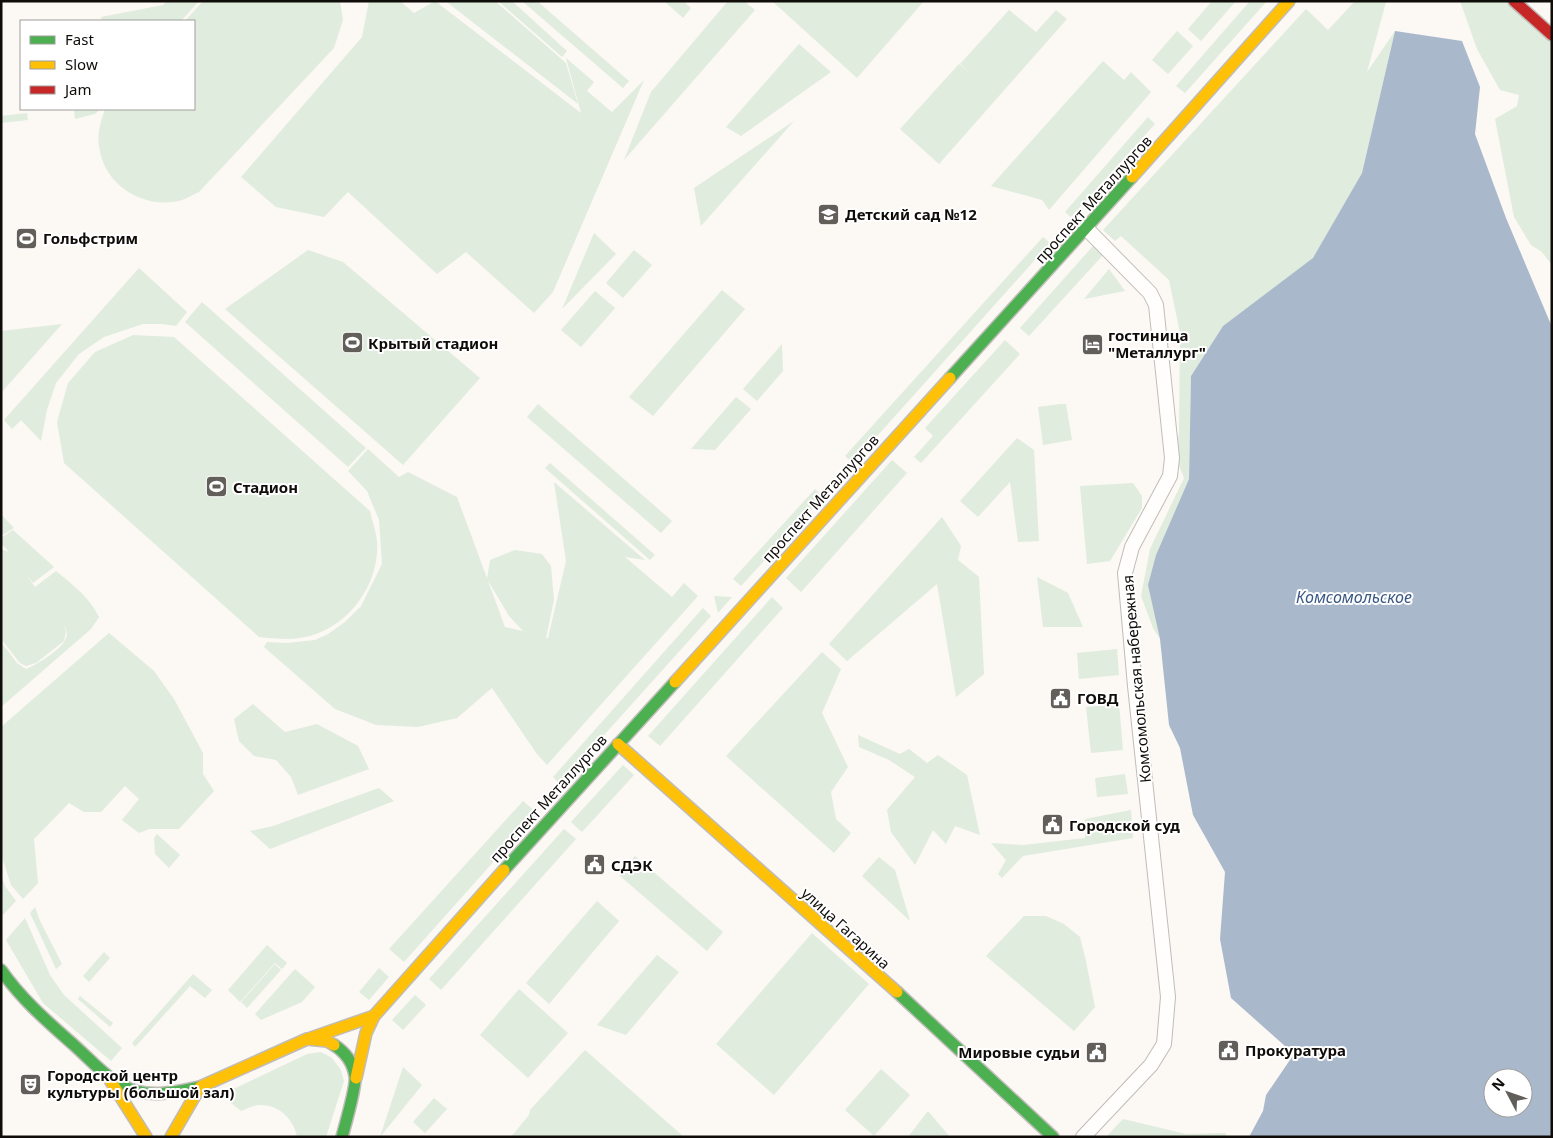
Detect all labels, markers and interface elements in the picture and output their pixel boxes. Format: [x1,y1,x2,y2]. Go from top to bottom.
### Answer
legend [20,20,195,110]
text: Fast [65,29,94,49]
text: Slow [65,54,98,74]
text: Jam [63,79,92,99]
street label: проспект Металлургов [1030,131,1156,267]
school or university icon: Детский сад №12 [817,202,841,226]
place label: Детский сад №12 [845,204,977,224]
sports icon: Гольфстрим [15,226,39,250]
place label: Гольфстрим [43,228,138,248]
place label: гостиница "Металлург" [1108,325,1206,362]
sports icon: Крытый стадион [340,331,364,355]
hotel icon: гостиница "Металлург" [1080,332,1104,356]
place label: Крытый стадион [368,333,498,353]
street label: проспект Металлургов [757,430,883,566]
sports icon: Стадион [205,475,229,499]
place label: Стадион [233,477,298,497]
street label: Комсомольская набережная [1117,574,1155,784]
water label: Комсомольское [1296,586,1412,608]
public building icon: ГОВД [1049,686,1073,710]
place label: ГОВД [1077,688,1119,708]
street label: проспект Металлургов [485,730,611,866]
public building icon: Городской суд [1041,813,1065,837]
place label: Городской суд [1069,815,1180,835]
public building icon: СДЭК [583,853,607,877]
place label: СДЭК [611,855,653,875]
street label: улица Гагарина [797,883,895,973]
public building icon: Прокуратура [1217,1038,1241,1062]
public building icon: Мировые судьи [1084,1040,1108,1064]
place label: Прокуратура [1245,1040,1346,1060]
place label: Мировые судьи [958,1042,1080,1062]
place label: Городской центр культуры (большой зал) [47,1065,234,1102]
north arrow [1483,1068,1533,1118]
theatre icon: Городской центр культуры (большой зал) [19,1072,43,1096]
text: N [1487,1074,1509,1095]

